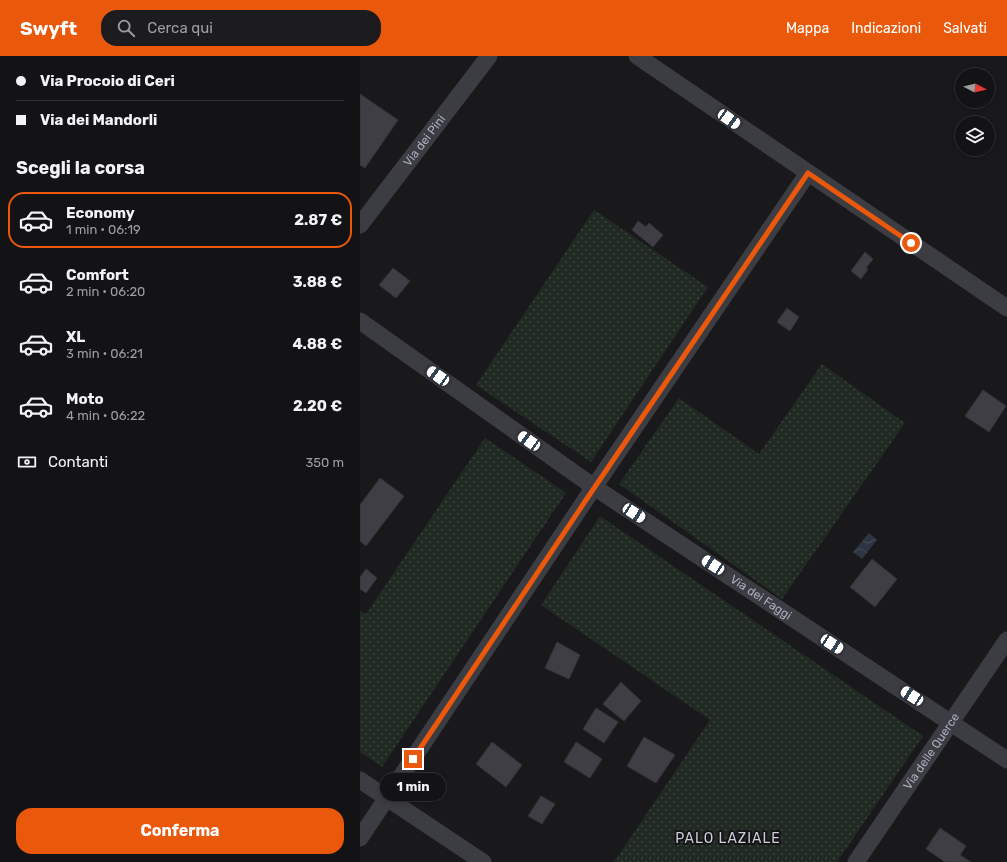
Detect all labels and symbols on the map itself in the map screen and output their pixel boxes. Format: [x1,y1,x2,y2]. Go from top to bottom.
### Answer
north arrow [955,68,995,108]
car [716,107,742,131]
street label: Via dei Pini [400,112,448,169]
route start [902,234,920,252]
car [425,364,451,388]
car [516,429,542,453]
car [621,501,647,525]
car [700,553,726,577]
street label: Via dei Faggi [728,572,794,623]
car [819,632,845,656]
car [899,684,925,708]
street label: Via delle Querce [900,710,963,792]
route end [404,750,422,768]
callout: 1 min [380,773,446,801]
district label: PALO LAZIALE [675,830,781,847]

